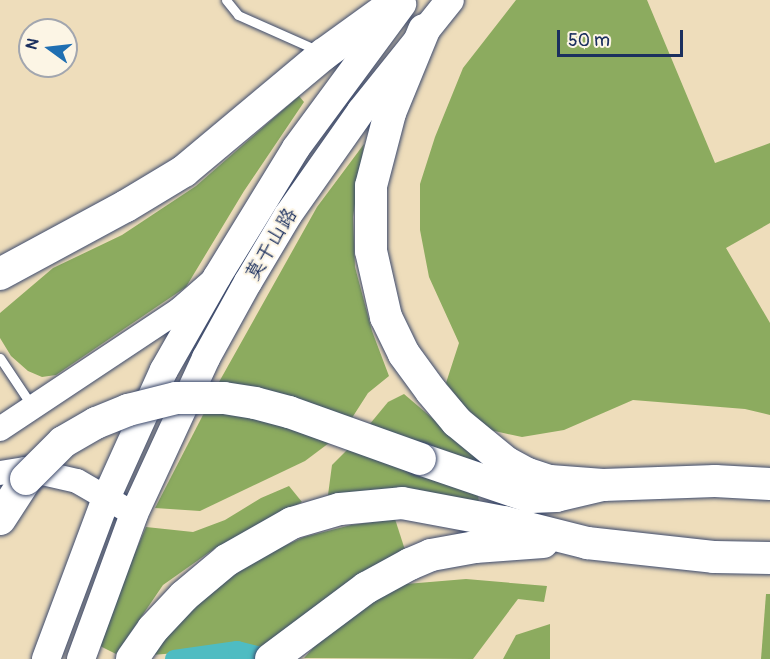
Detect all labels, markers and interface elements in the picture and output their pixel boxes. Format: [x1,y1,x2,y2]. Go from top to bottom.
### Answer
north arrow [18,18,78,78]
scale bar [560,18,686,56]
text: 50 m [568,29,610,52]
text: N [21,36,44,52]
street label: 莫干山路 [240,204,302,284]

